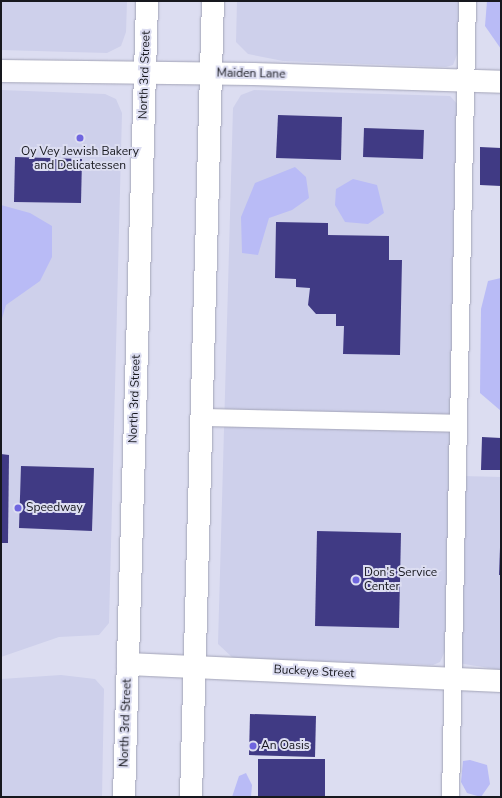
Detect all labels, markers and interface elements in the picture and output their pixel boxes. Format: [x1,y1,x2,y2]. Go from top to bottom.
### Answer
street label: North 3rd Street [136,31,154,119]
street label: Maiden Lane [216,66,286,82]
marker: Oy Vey Jewish Bakery and Delicatessen [75,133,85,143]
place label: Oy Vey Jewish Bakery and Delicatessen [21,145,139,173]
street label: North 3rd Street [126,355,144,443]
place label: Speedway [26,501,83,515]
marker: Speedway [13,503,23,513]
place label: Don's Service Center [364,566,437,594]
marker: Don's Service Center [351,575,361,585]
street label: Buckeye Street [273,663,355,681]
street label: North 3rd Street [117,679,135,767]
place label: An Oasis [261,739,310,753]
marker: An Oasis [248,741,258,751]

